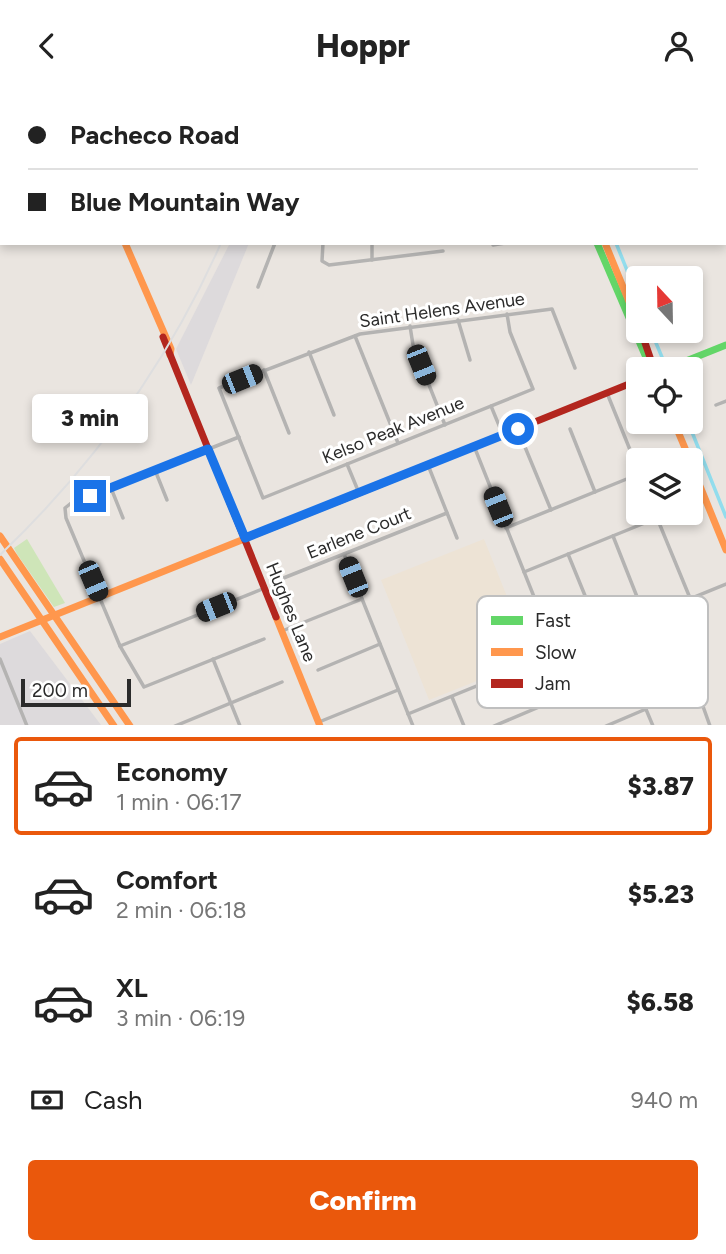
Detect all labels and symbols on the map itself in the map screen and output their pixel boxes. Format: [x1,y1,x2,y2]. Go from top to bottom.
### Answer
north arrow [626,266,704,343]
street label: Saint Helens Avenue [358,287,526,332]
car [404,342,439,388]
car [219,361,266,397]
street label: Kelso Peak Avenue [319,391,467,469]
callout: 3 min [32,395,148,443]
route start [502,413,534,445]
route end [74,480,106,512]
car [481,484,516,530]
street label: Earlene Court [304,502,414,564]
car [336,554,371,600]
car [76,558,111,604]
street label: Hughes Lane [261,559,321,665]
car [193,589,240,625]
legend [477,596,708,708]
text: Fast [535,609,571,632]
text: Slow [535,641,577,664]
text: Jam [535,672,571,695]
scale bar [21,677,131,708]

